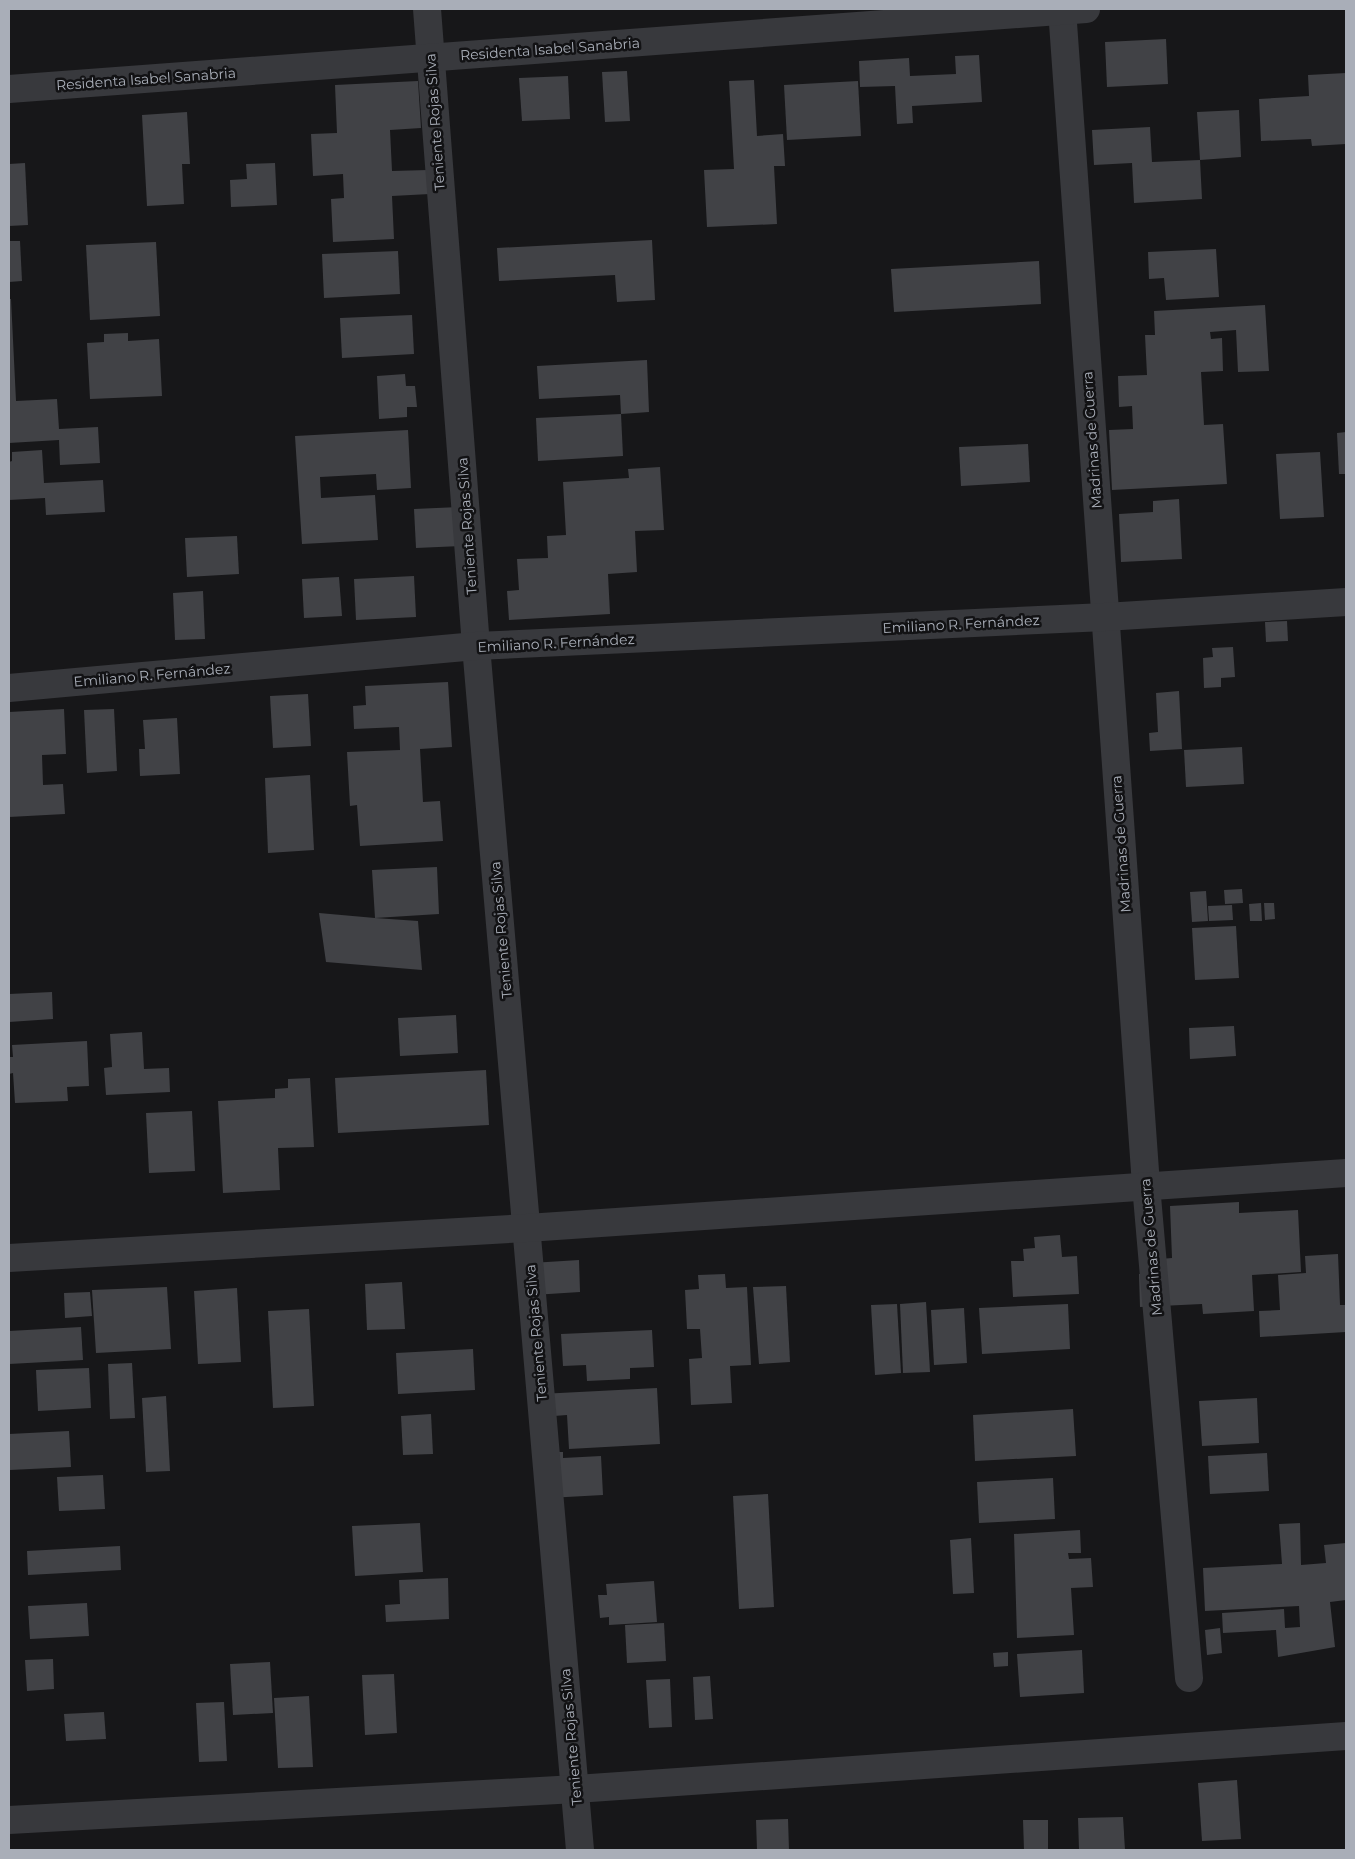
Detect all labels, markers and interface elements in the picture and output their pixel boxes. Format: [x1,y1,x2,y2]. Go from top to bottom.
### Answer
street label: Residenta Isabel Sanabria [459,34,641,64]
street label: Teniente Rojas Silva [421,53,449,191]
street label: Residenta Isabel Sanabria [55,64,237,94]
street label: Madrinas de Guerra [1078,371,1106,509]
street label: Teniente Rojas Silva [453,457,481,595]
street label: Emiliano R. Fernández [882,611,1040,637]
street label: Emiliano R. Fernández [477,630,635,656]
street label: Emiliano R. Fernández [73,659,231,691]
street label: Madrinas de Guerra [1107,775,1135,913]
street label: Teniente Rojas Silva [486,861,516,999]
street label: Madrinas de Guerra [1136,1178,1166,1316]
street label: Teniente Rojas Silva [521,1264,551,1402]
street label: Teniente Rojas Silva [556,1668,586,1806]

